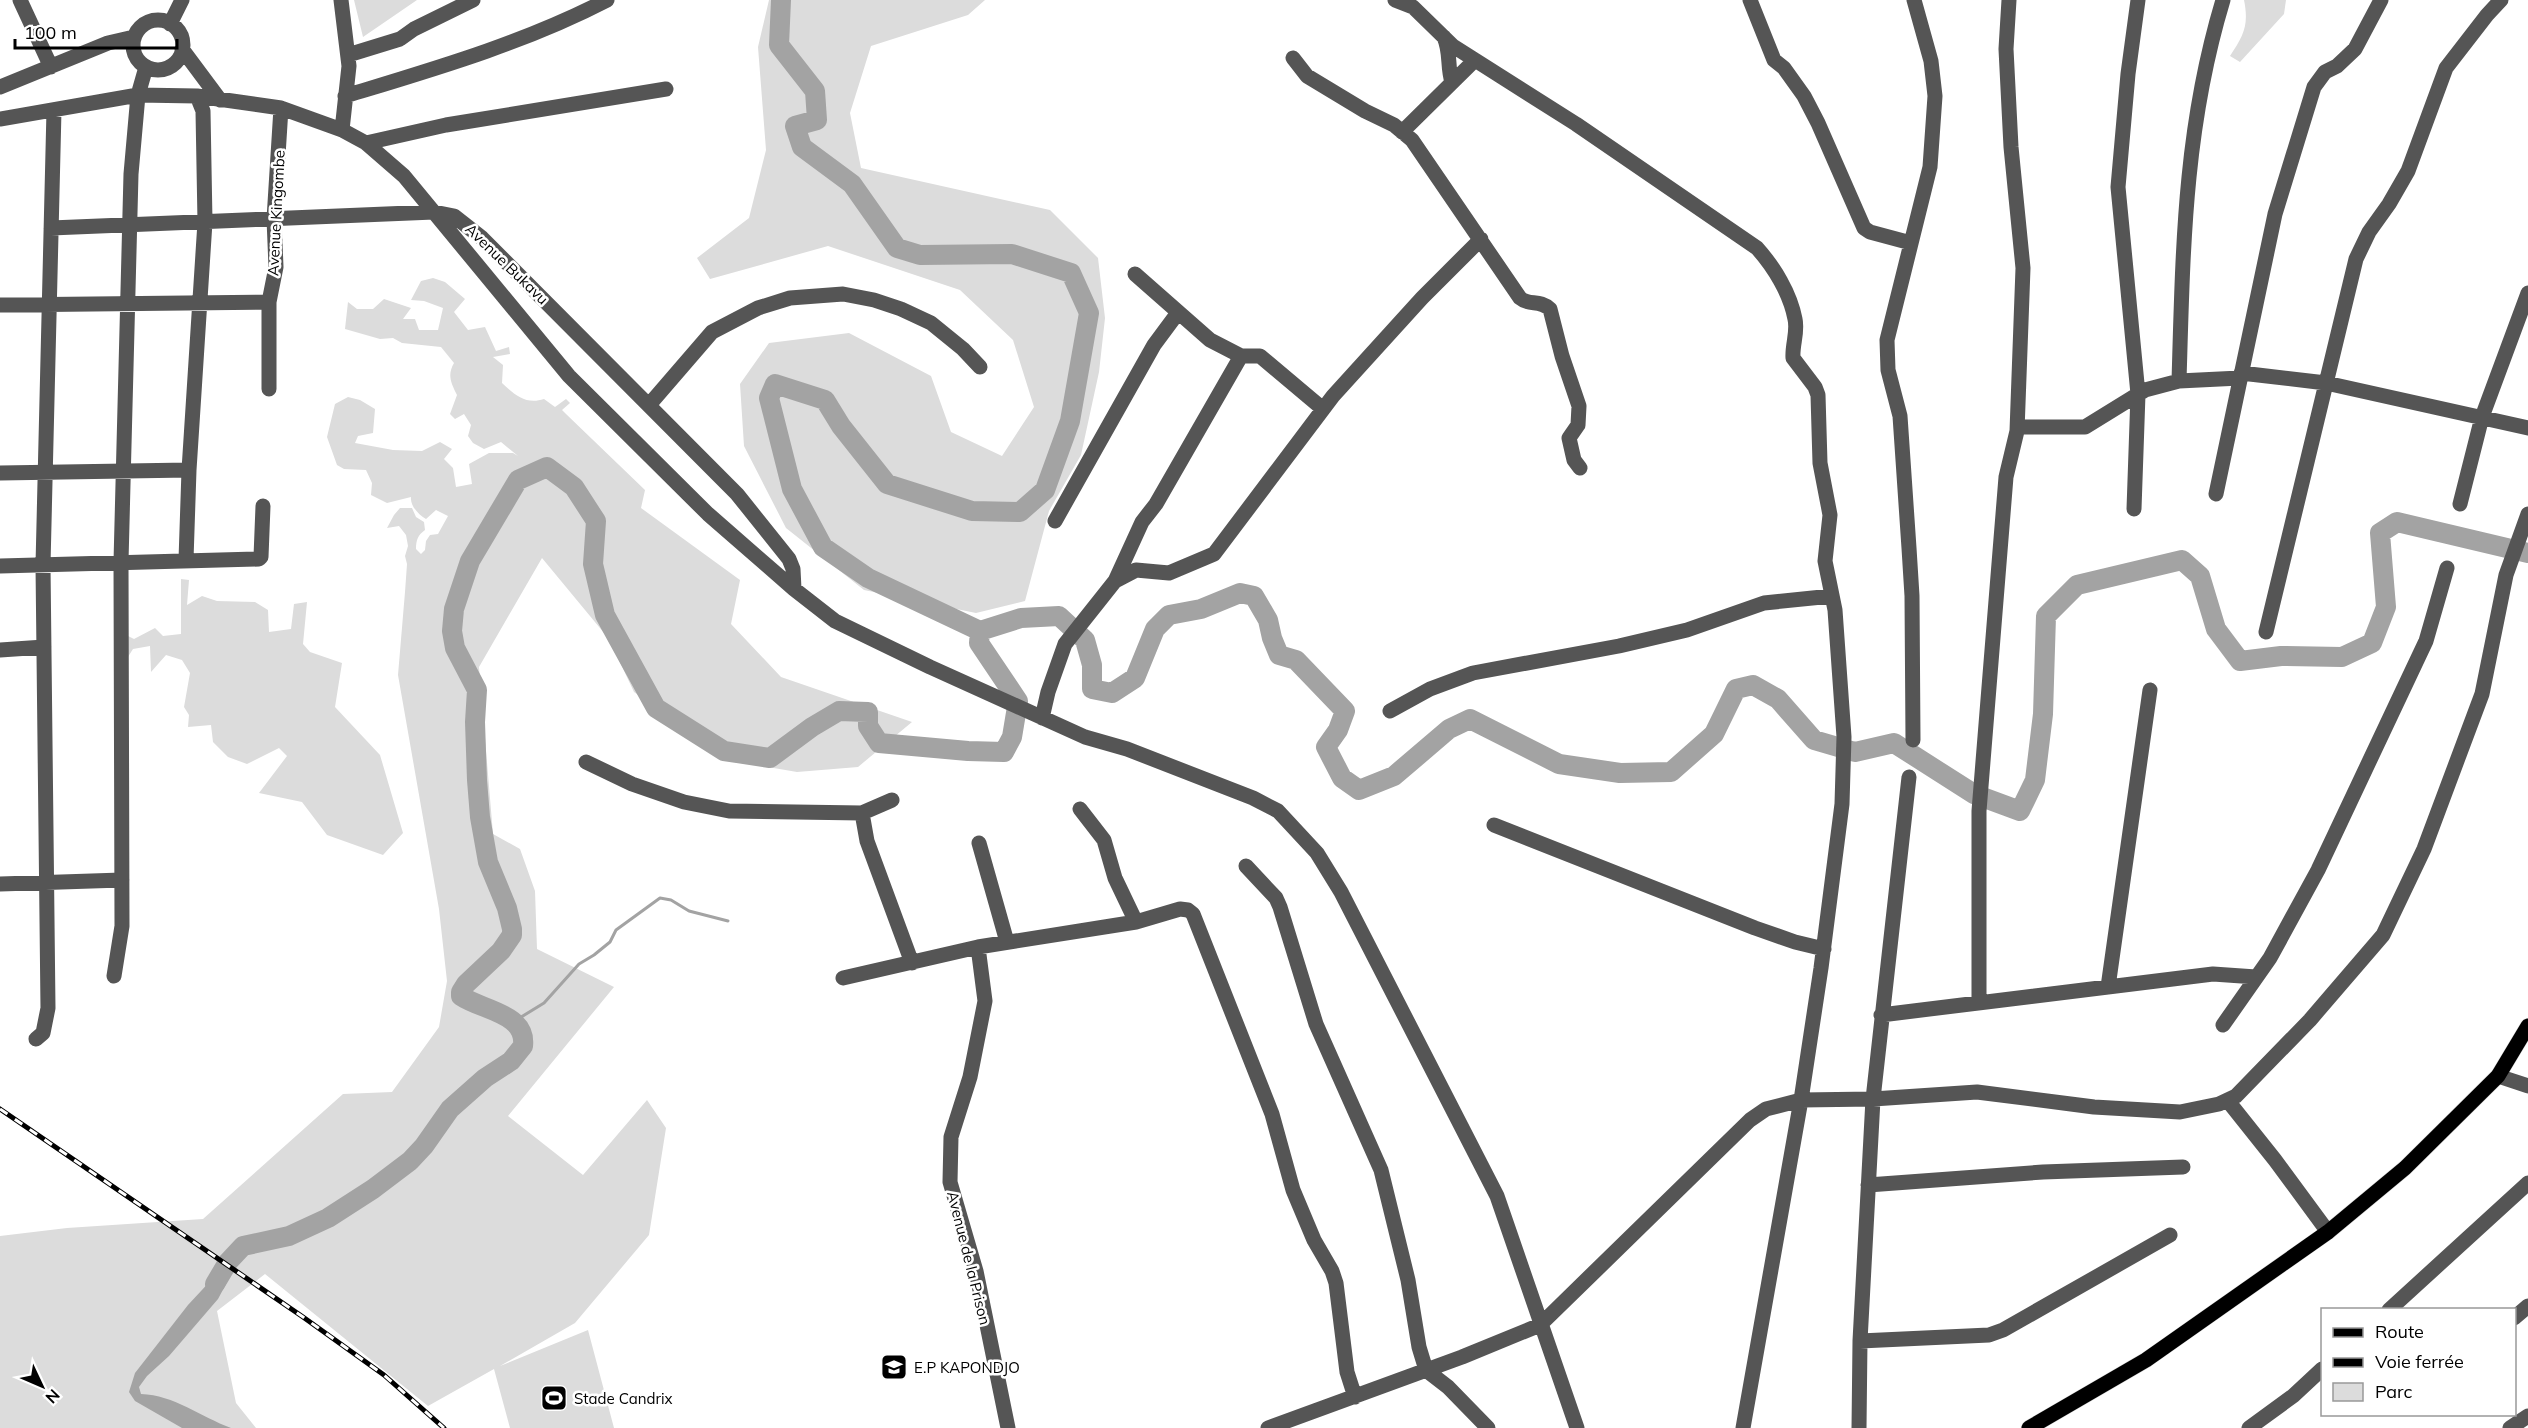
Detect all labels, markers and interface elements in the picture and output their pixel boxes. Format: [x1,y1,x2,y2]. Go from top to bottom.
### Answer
scale bar [15,12,177,50]
text: 100 m [24,21,77,44]
street label: Avenue Kingombe [263,150,289,276]
street label: Avenue Bukavu [461,220,553,308]
street label: Avenue de la Prison [943,1189,995,1327]
legend [2321,1308,2516,1416]
text: Route [2375,1320,2424,1343]
text: Voie ferrée [2375,1350,2464,1373]
school or university icon: E.P KAPONDJO [879,1352,909,1382]
north arrow [12,1356,72,1416]
place label: E.P KAPONDJO [914,1358,1020,1377]
text: Parc [2375,1380,2413,1403]
sports icon: Stade Candrix [539,1383,569,1413]
text: N [41,1385,64,1408]
place label: Stade Candrix [574,1389,673,1408]

